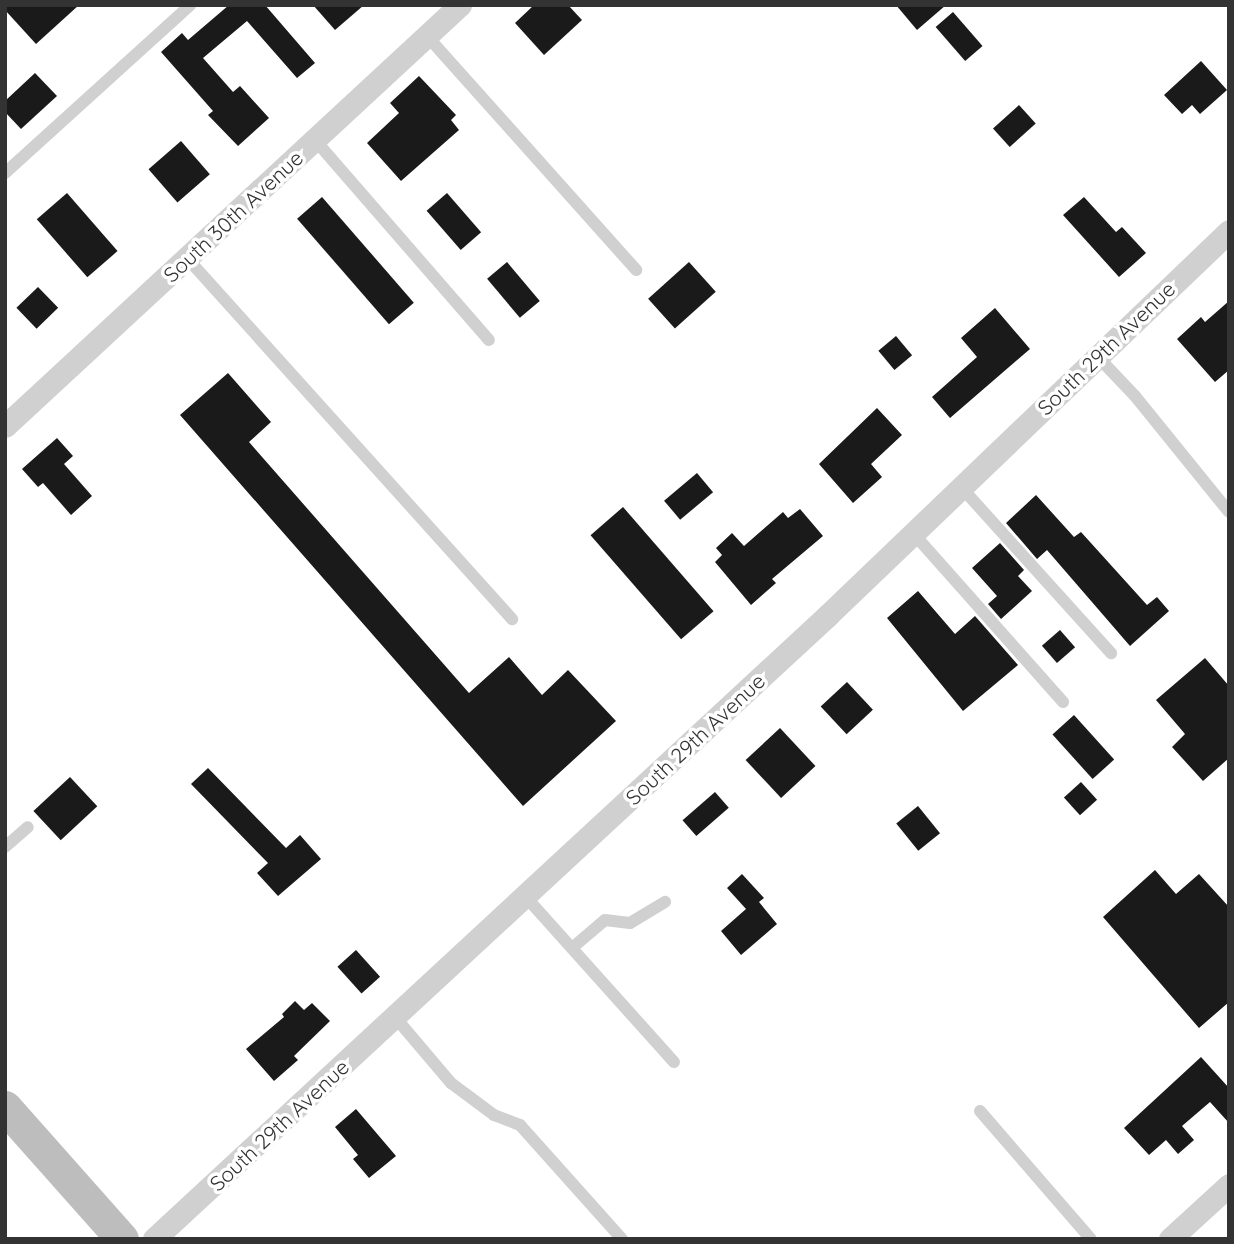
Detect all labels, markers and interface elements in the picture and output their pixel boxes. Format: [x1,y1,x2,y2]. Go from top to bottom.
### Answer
street label: South 30th Avenue [158,145,308,287]
street label: South 29th Avenue [1032,276,1180,420]
street label: South 29th Avenue [620,668,770,810]
street label: South 29th Avenue [204,1054,354,1196]

